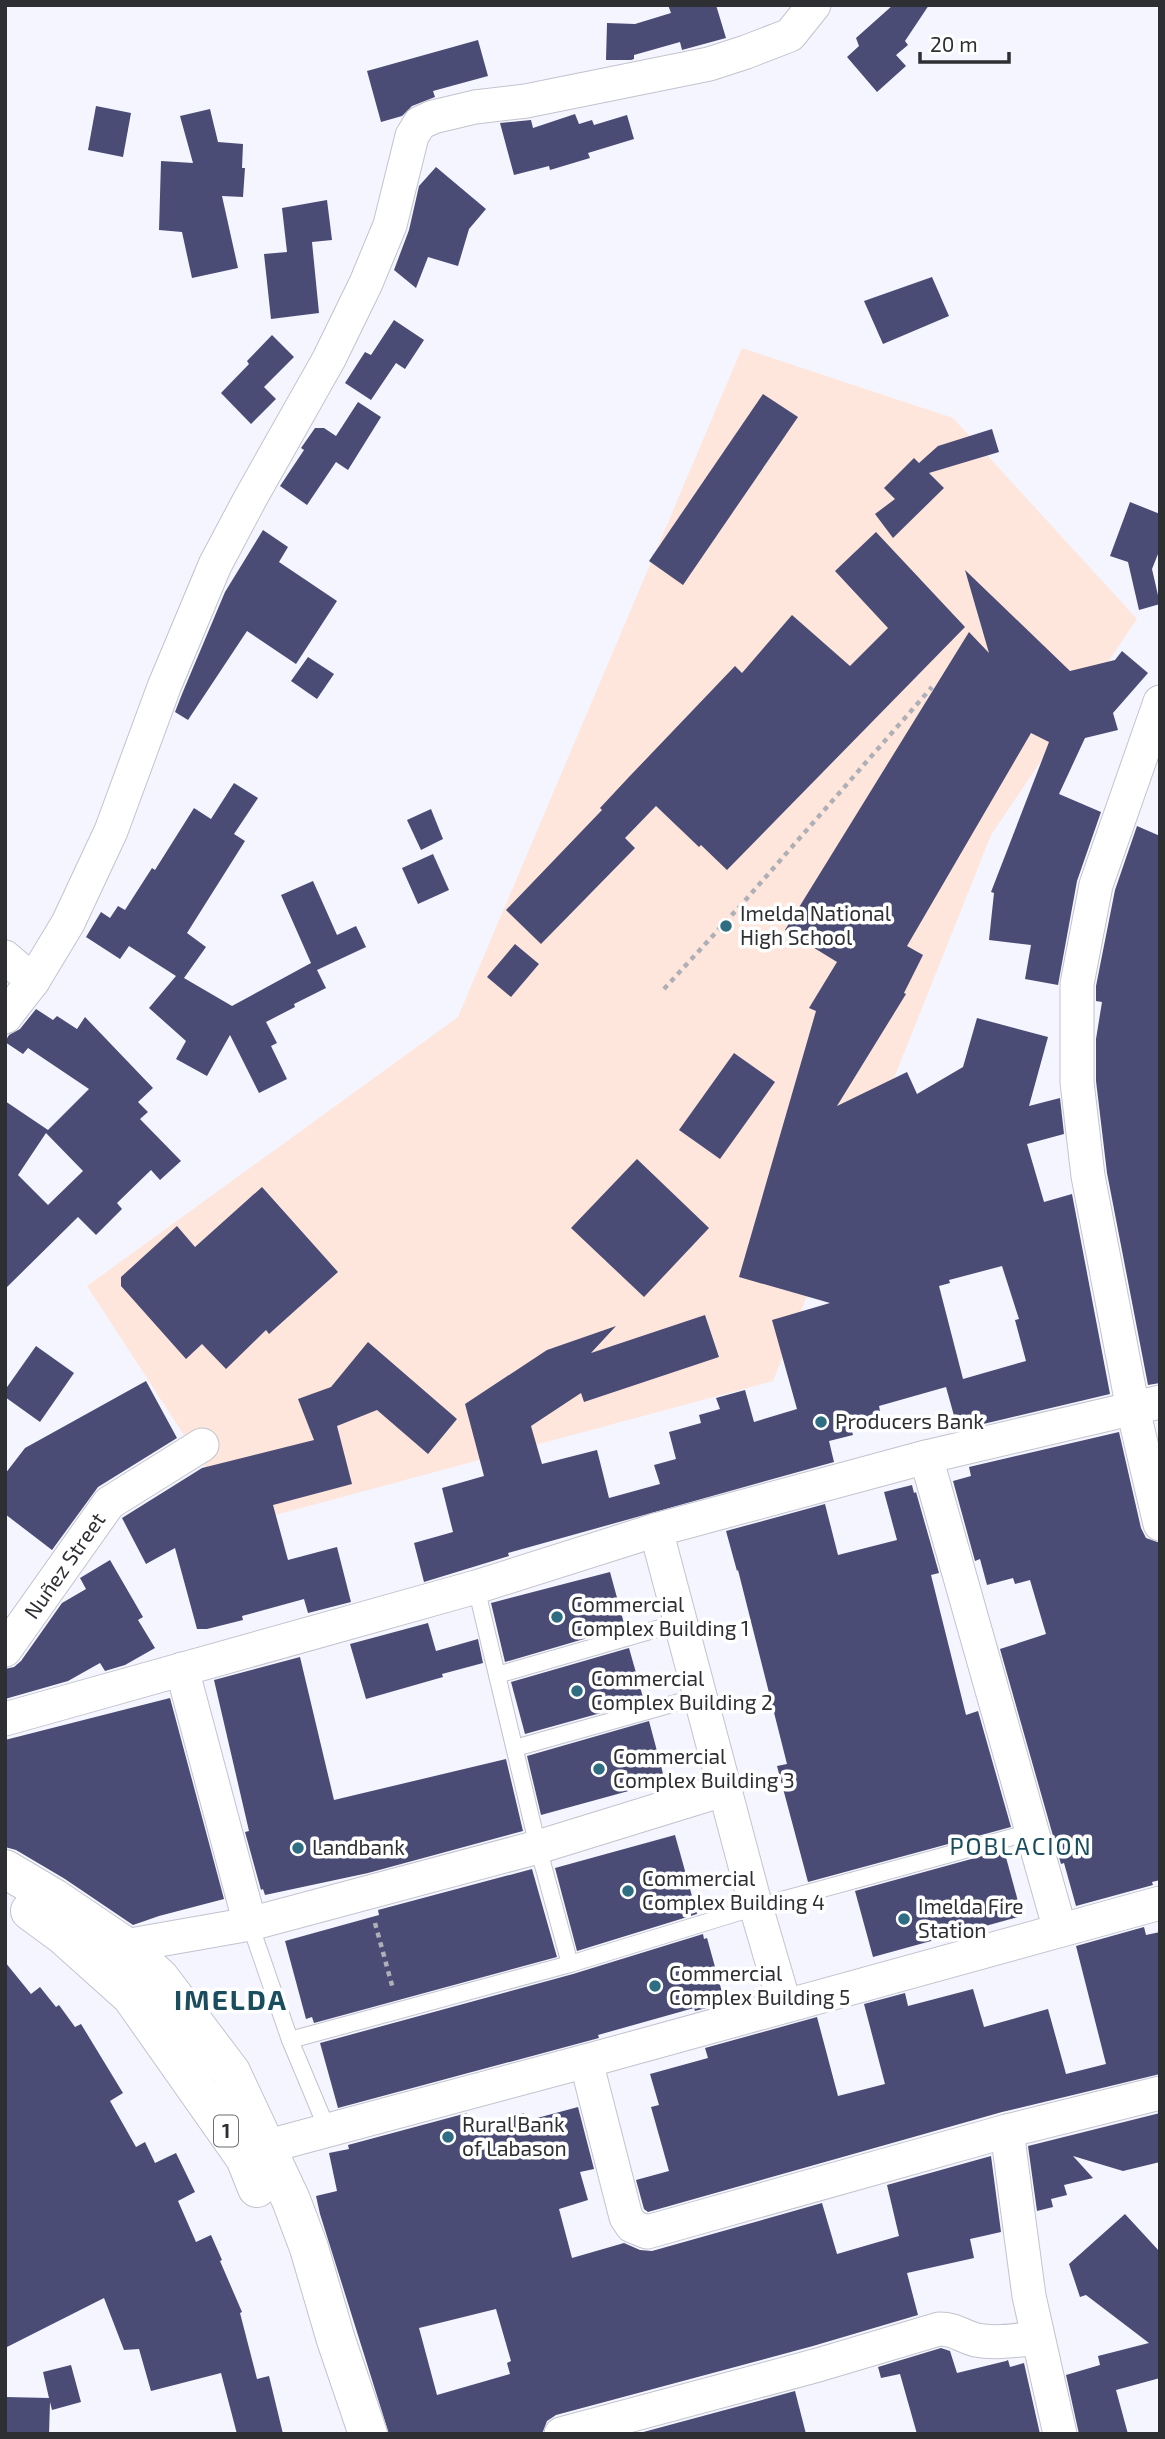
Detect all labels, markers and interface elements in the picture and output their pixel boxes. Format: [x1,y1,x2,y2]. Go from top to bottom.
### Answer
scale bar [920,21,1009,65]
text: 20 m [930,31,978,56]
place label: Imelda National High School [740,900,892,949]
marker: Imelda National High School [718,918,734,934]
place label: Producers Bank [835,1408,984,1433]
marker: Producers Bank [813,1414,829,1430]
street label: Nuñez Street [18,1507,110,1623]
place label: Commercial Complex Building 1 [571,1591,749,1640]
marker: Commercial Complex Building 1 [549,1609,565,1625]
place label: Commercial Complex Building 2 [591,1665,773,1714]
marker: Commercial Complex Building 2 [569,1683,585,1699]
place label: Commercial Complex Building 3 [613,1743,795,1792]
marker: Commercial Complex Building 3 [591,1761,607,1777]
district label: POBLACION [949,1831,1093,1860]
place label: Landbank [312,1834,405,1859]
marker: Landbank [290,1840,306,1856]
place label: Commercial Complex Building 4 [642,1865,825,1914]
marker: Commercial Complex Building 4 [620,1883,636,1899]
place label: Imelda Fire Station [918,1893,1024,1942]
marker: Imelda Fire Station [896,1911,912,1927]
place label: Commercial Complex Building 5 [669,1960,850,2009]
marker: Commercial Complex Building 5 [647,1978,663,1994]
district label: IMELDA [174,1982,288,2016]
place label: Rural Bank of Labason [462,2111,567,2160]
road number: 1 [214,2116,238,2146]
marker: Rural Bank of Labason [440,2129,456,2145]

